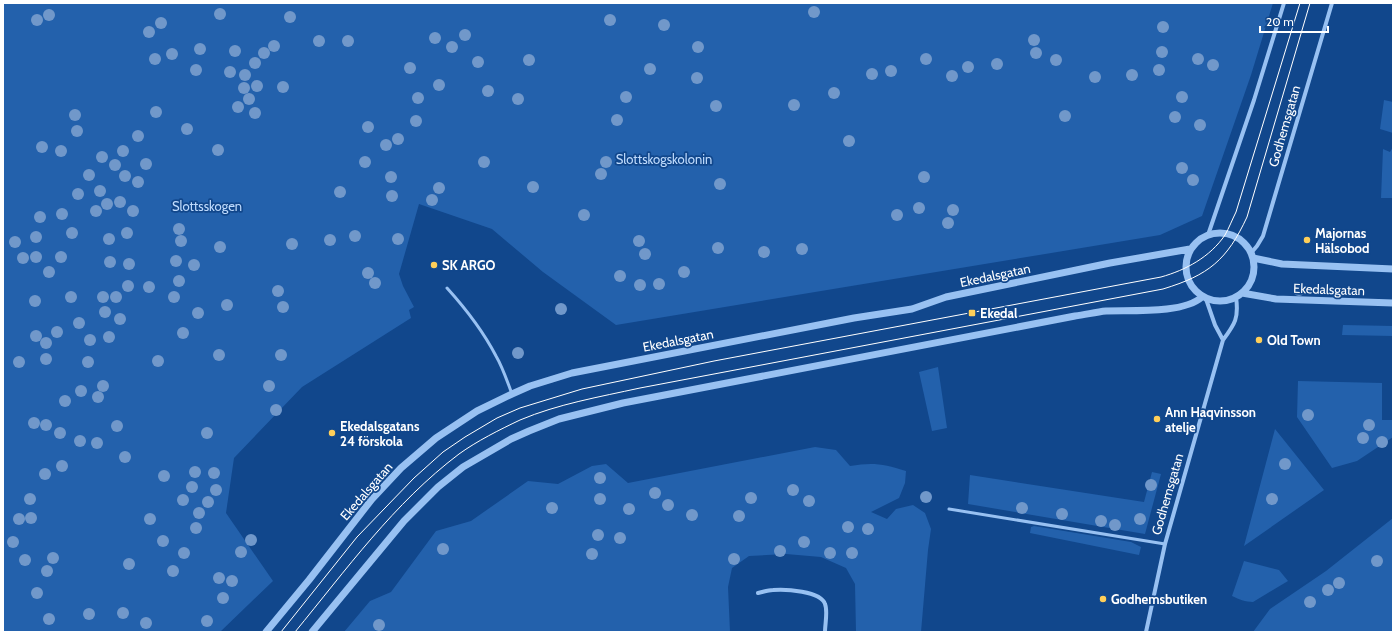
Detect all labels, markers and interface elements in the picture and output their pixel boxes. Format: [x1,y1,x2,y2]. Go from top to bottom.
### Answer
scale bar [1260,8,1328,34]
text: 20 m [1266,14,1294,29]
street label: Godhemsgatan [1265,83,1303,169]
park label: Slottskogskolonin [616,151,712,167]
park label: Slottsskogen [172,198,242,214]
place label: Majornas Hälsobod [1315,225,1369,256]
marker: Majornas Hälsobod [1302,235,1312,245]
place label: SK ARGO [442,257,496,273]
marker: SK ARGO [429,260,439,270]
street label: Ekedalsgatan [958,260,1032,290]
street label: Ekedalsgatan [1293,280,1365,298]
place label: Ekedal [980,305,1018,321]
marker: Ekedal [967,308,977,318]
street label: Ekedalsgatan [641,325,715,355]
place label: Old Town [1267,332,1321,348]
marker: Old Town [1254,335,1264,345]
place label: Ann Haqvinsson atelje [1165,404,1256,435]
marker: Ann Haqvinsson atelje [1152,414,1162,424]
place label: Ekedalsgatans 24 förskola [340,418,420,449]
marker: Ekedalsgatans 24 förskola [327,428,337,438]
street label: Godhemsgatan [1148,451,1186,537]
street label: Ekedalsgatan [336,459,396,523]
place label: Godhemsbutiken [1111,591,1207,607]
marker: Godhemsbutiken [1098,594,1108,604]

